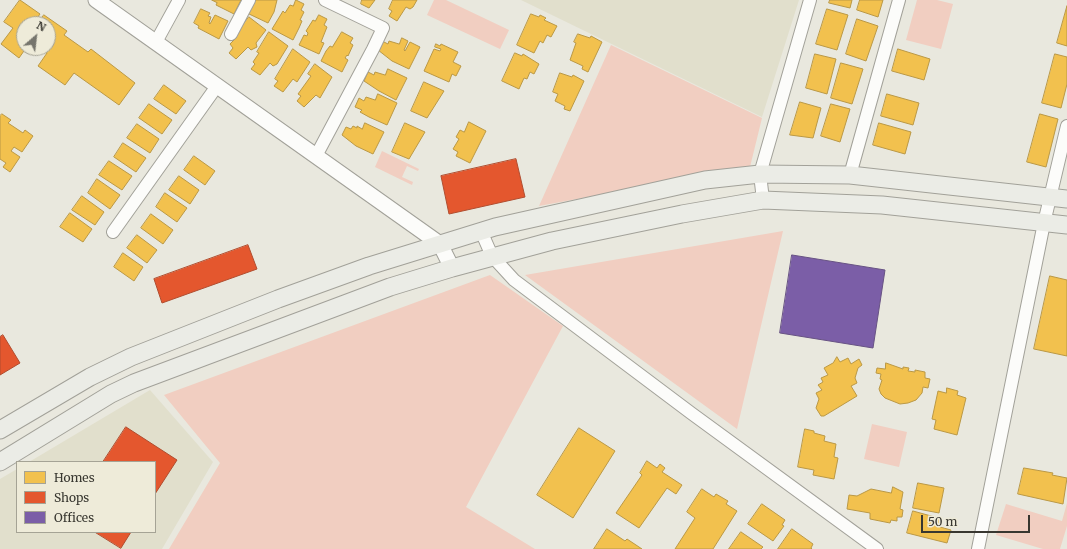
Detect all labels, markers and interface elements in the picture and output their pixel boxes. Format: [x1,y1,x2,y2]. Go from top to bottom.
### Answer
north arrow [16,16,56,56]
text: N [34,18,48,35]
legend [16,461,156,533]
text: Homes [54,470,95,485]
text: Shops [54,490,89,505]
scale bar [923,507,1032,533]
text: Offices [54,510,94,525]
text: 50 m [928,514,957,529]

